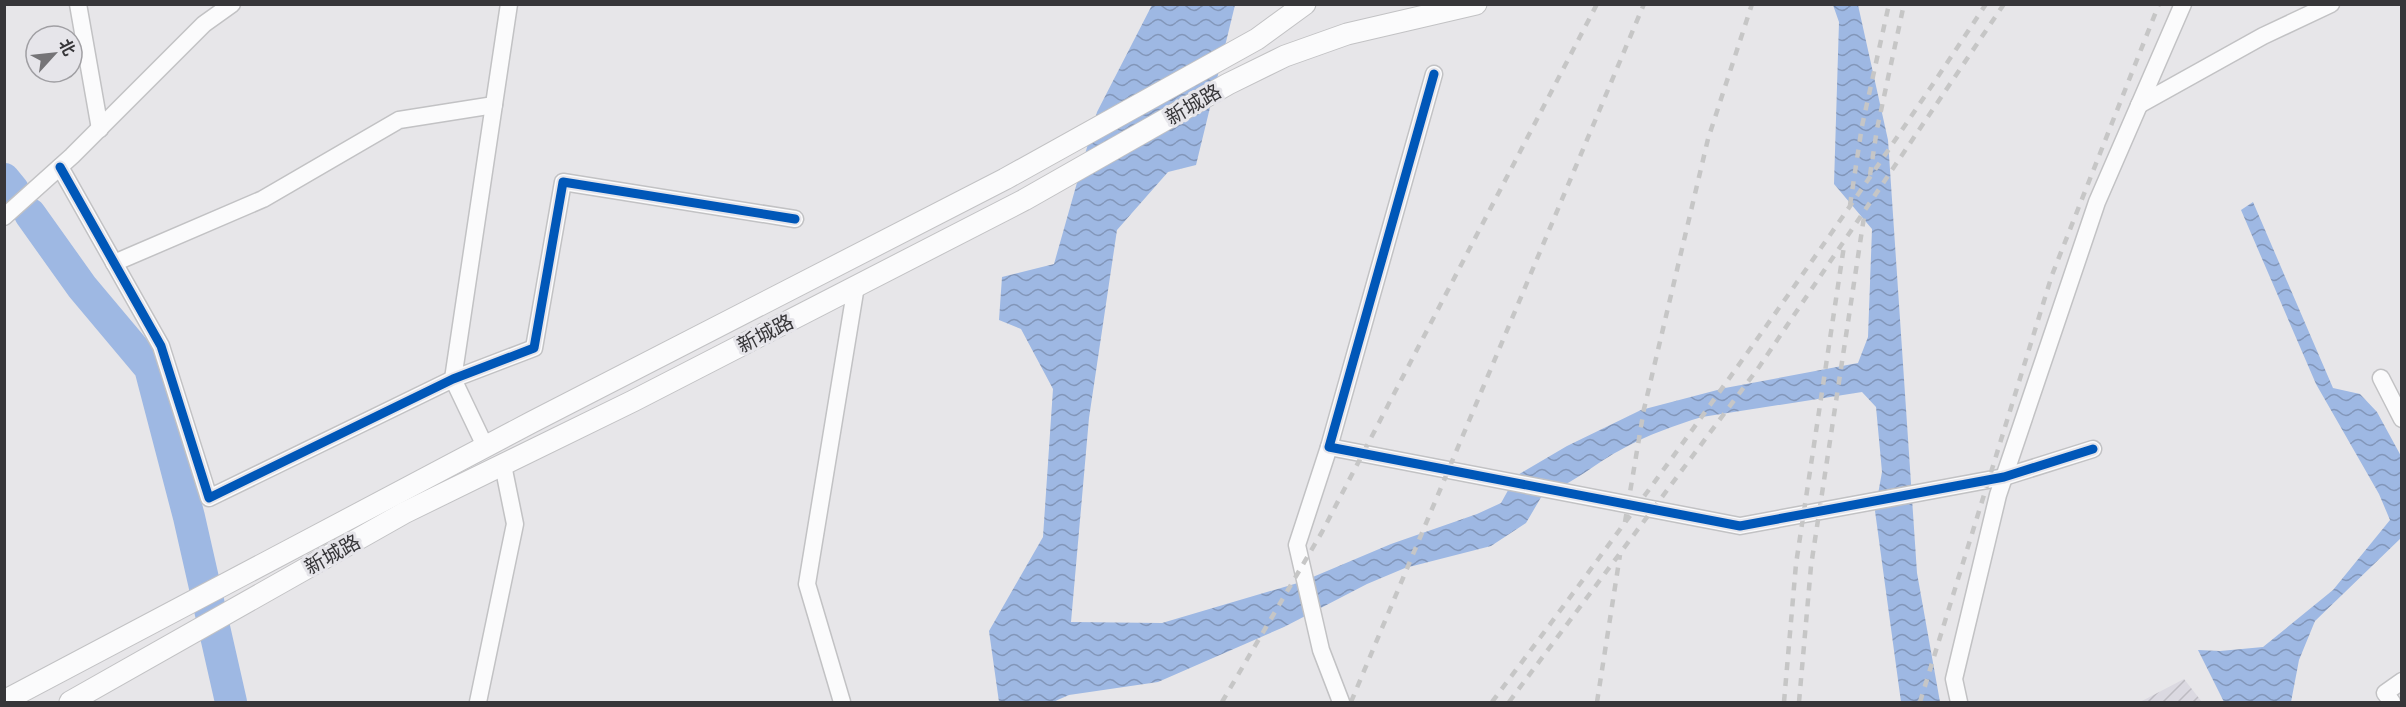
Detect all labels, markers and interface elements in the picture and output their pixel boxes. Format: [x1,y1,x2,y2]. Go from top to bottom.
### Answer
north arrow [24,24,84,84]
text: 北 [54,35,81,59]
street label: 新城路 [1160,77,1226,131]
street label: 新城路 [732,307,798,359]
street label: 新城路 [299,528,365,580]

